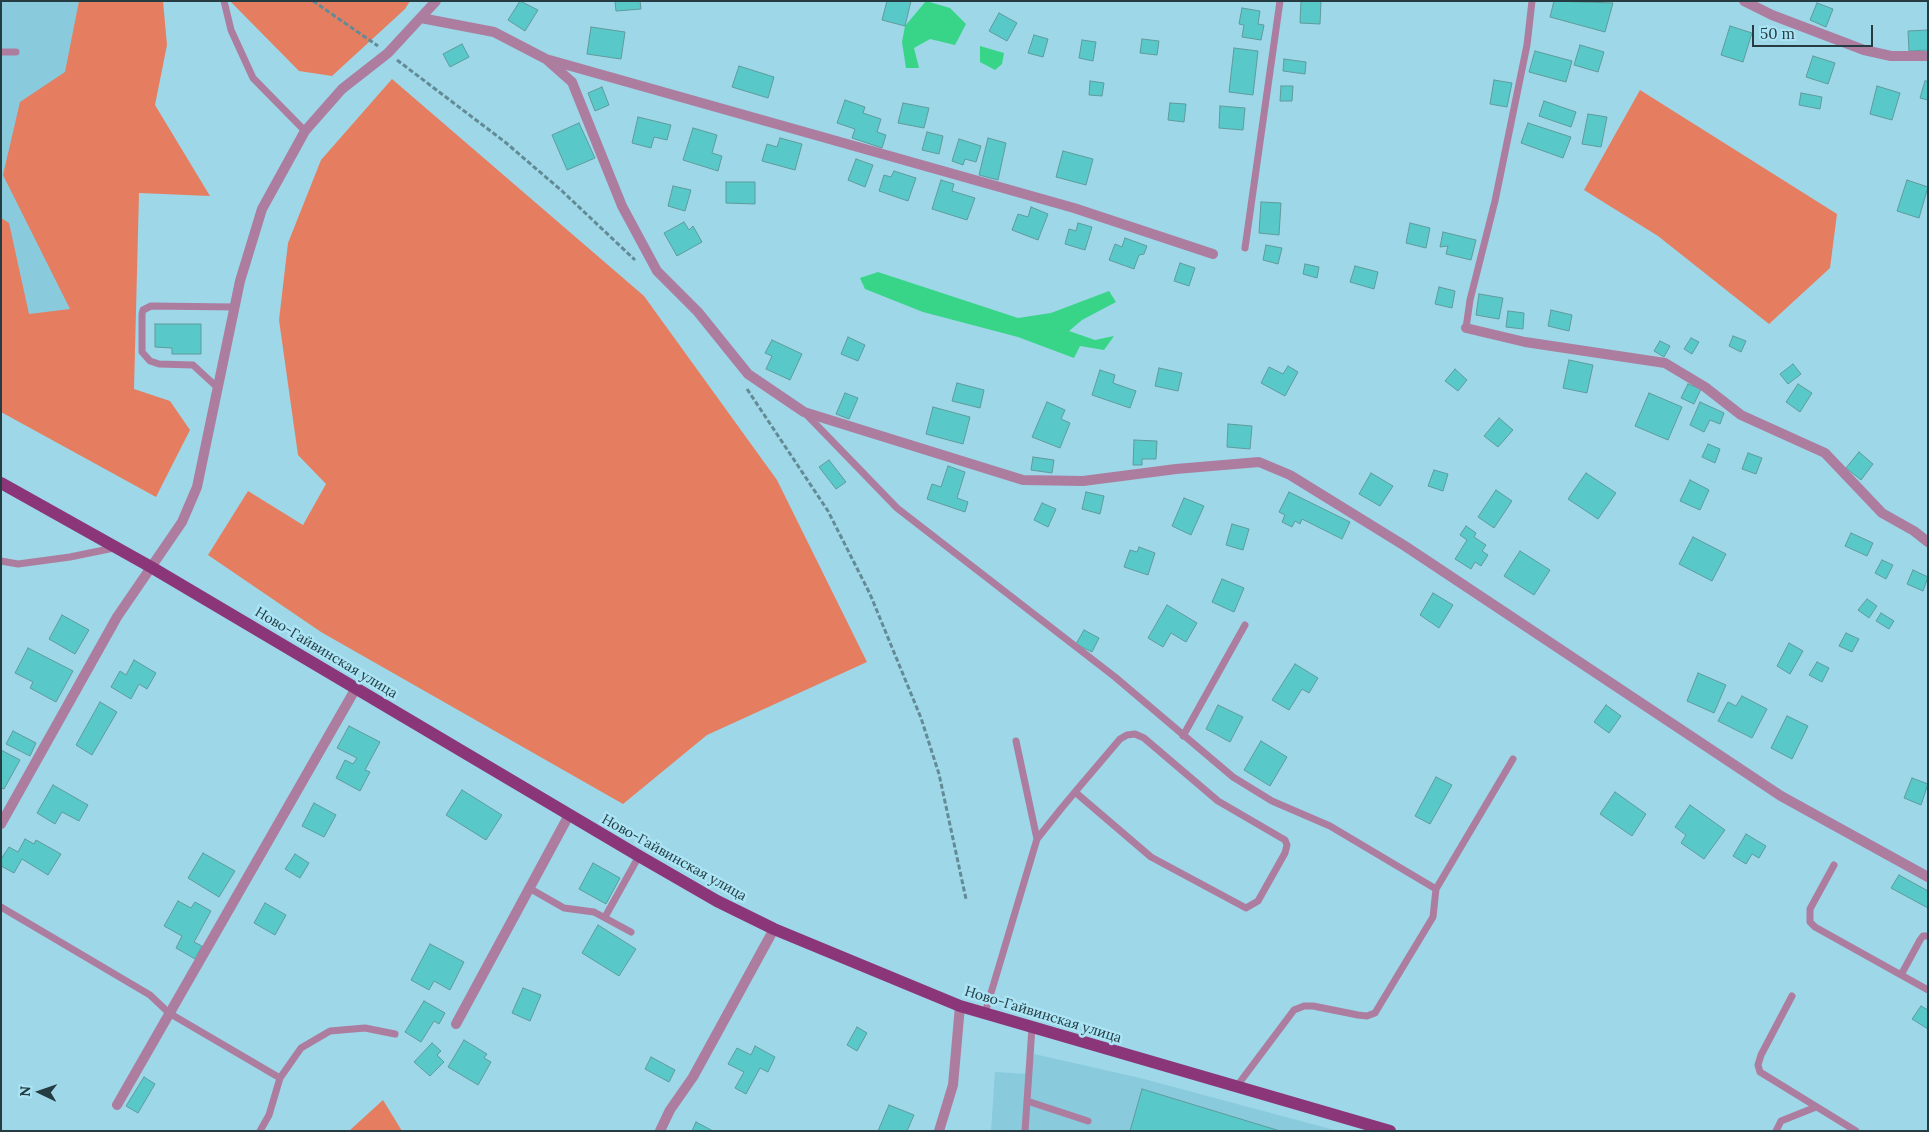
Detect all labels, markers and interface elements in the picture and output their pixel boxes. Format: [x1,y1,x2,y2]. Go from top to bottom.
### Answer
scale bar [1754,15,1875,47]
text: 50 m [1760,24,1795,43]
street label: Ново-Гайвинская улица [252,604,400,702]
street label: Ново-Гайвинская улица [599,811,749,905]
street label: Ново-Гайвинская улица [963,983,1123,1047]
north arrow [15,1067,65,1117]
text: N [16,1085,34,1097]

